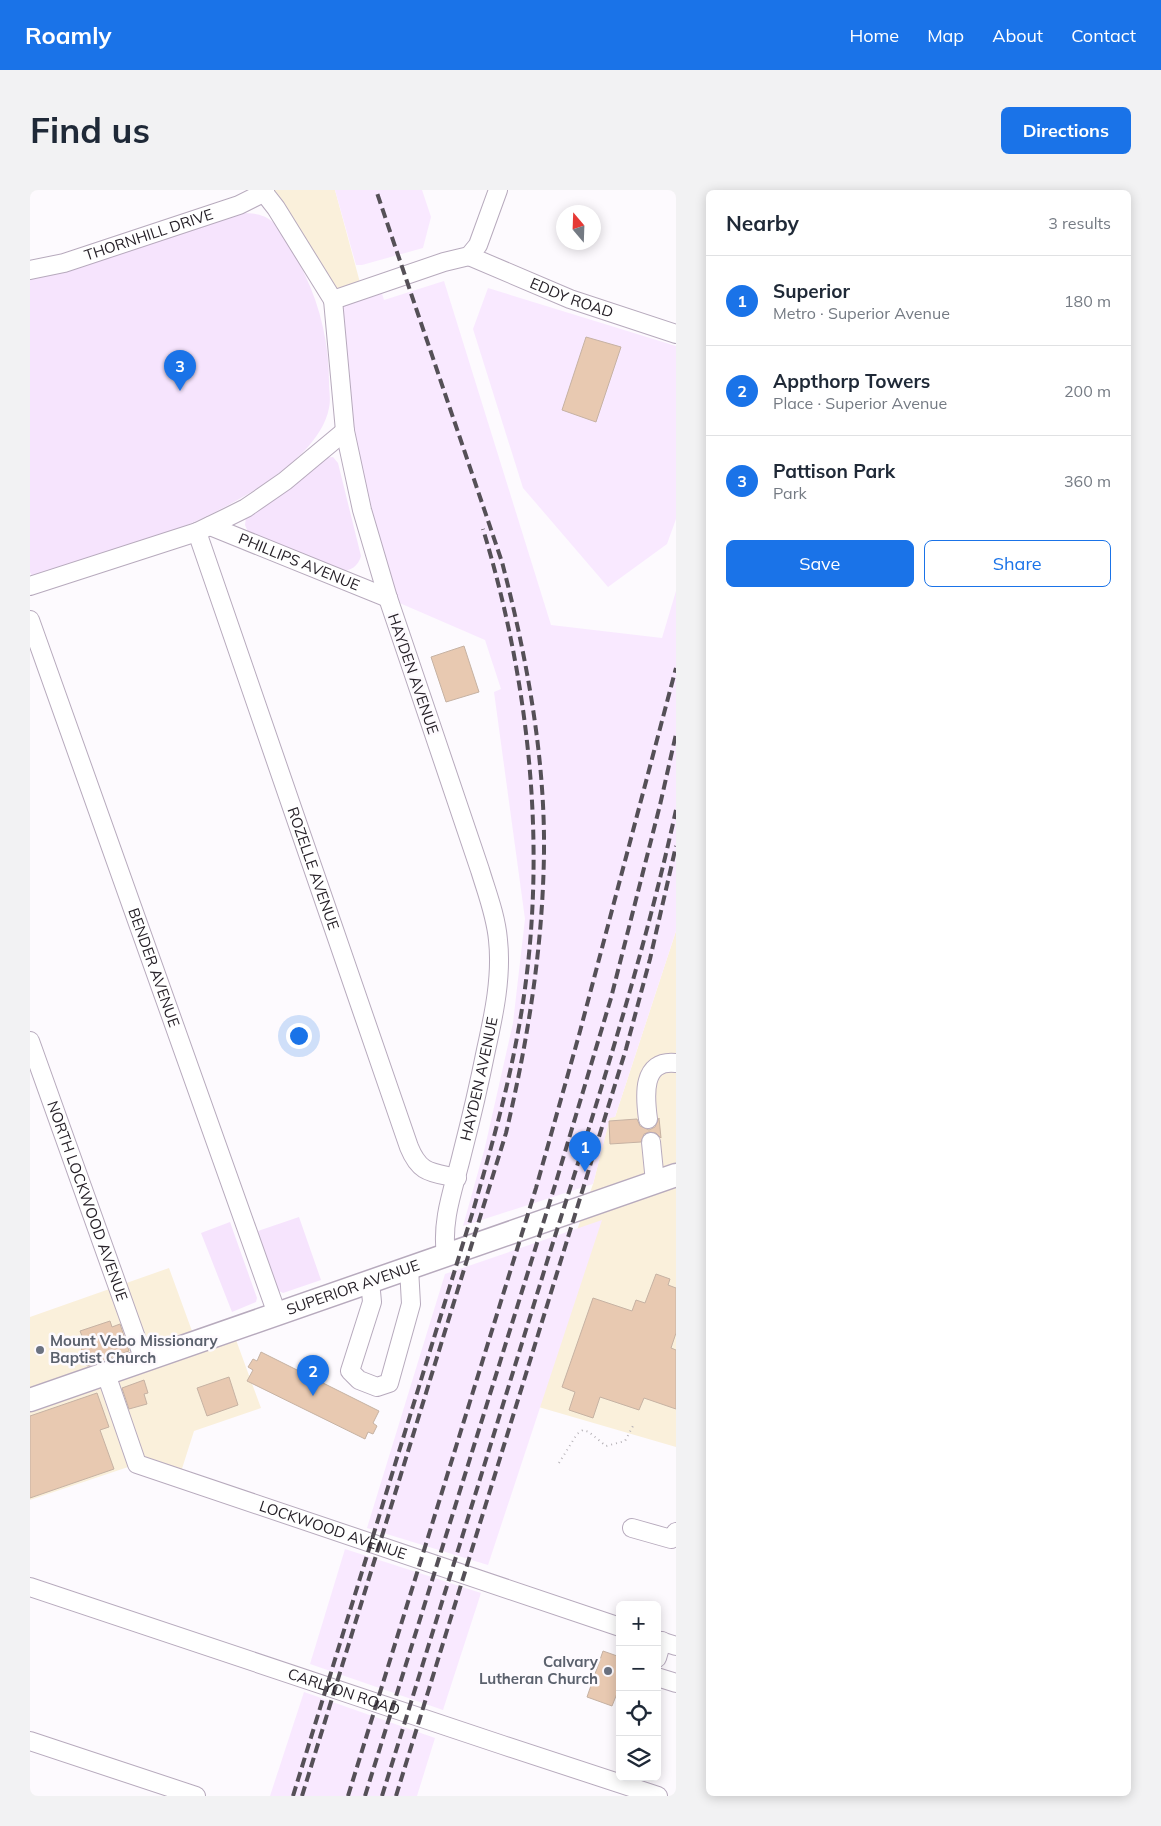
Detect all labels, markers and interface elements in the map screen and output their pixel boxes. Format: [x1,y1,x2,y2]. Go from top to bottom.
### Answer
text: Roamly [25,20,112,50]
text: Home [849,24,899,47]
text: Map [927,24,964,47]
text: About [992,24,1043,47]
text: Contact [1071,24,1136,47]
button: Directions [1001,107,1131,154]
text: Find us [30,108,150,152]
street label: THORNHILL DRIVE [82,204,215,265]
north arrow [556,205,601,250]
text: Nearby [726,210,799,236]
text: 3 results [1048,213,1111,233]
street label: EDDY ROAD [527,273,616,322]
text: Superior [773,279,850,303]
text: 1 [737,291,747,311]
text: 180 m [1064,291,1111,311]
text: Metro · Superior Avenue [773,303,950,323]
pin: 3 [164,350,196,391]
text: Appthorp Towers [773,369,930,393]
text: 2 [737,381,747,401]
text: 200 m [1064,381,1111,401]
text: Place · Superior Avenue [773,393,947,413]
text: Pattison Park [773,459,895,483]
text: 3 [737,471,747,491]
text: 360 m [1064,471,1111,491]
text: Park [773,483,807,503]
street label: PHILLIPS AVENUE [236,529,363,595]
button: Save [726,540,914,587]
button: Share [924,540,1111,587]
street label: HAYDEN AVENUE [384,611,443,737]
street label: ROZELLE AVENUE [283,804,344,933]
street label: BENDER AVENUE [124,905,184,1030]
street label: HAYDEN AVENUE [456,1015,502,1143]
your location [286,1023,312,1049]
street label: NORTH LOCKWOOD AVENUE [43,1098,132,1304]
pin: 1 [569,1131,601,1172]
street label: SUPERIOR AVENUE [284,1255,422,1319]
place label: Mount Vebo Missionary Baptist Church [50,1331,219,1367]
marker: Mount Vebo Missionary Baptist Church [34,1344,46,1356]
pin: 2 [297,1355,329,1396]
street label: LOCKWOOD AVENUE [257,1496,409,1563]
map controls [616,1601,661,1781]
button: + [616,1601,661,1646]
button: − [616,1646,661,1691]
place label: Calvary Lutheran Church [479,1652,599,1688]
street label: CARLYON ROAD [286,1664,403,1719]
marker: Calvary Lutheran Church [602,1665,614,1677]
button: locate [616,1691,661,1736]
button: layers [616,1736,661,1781]

